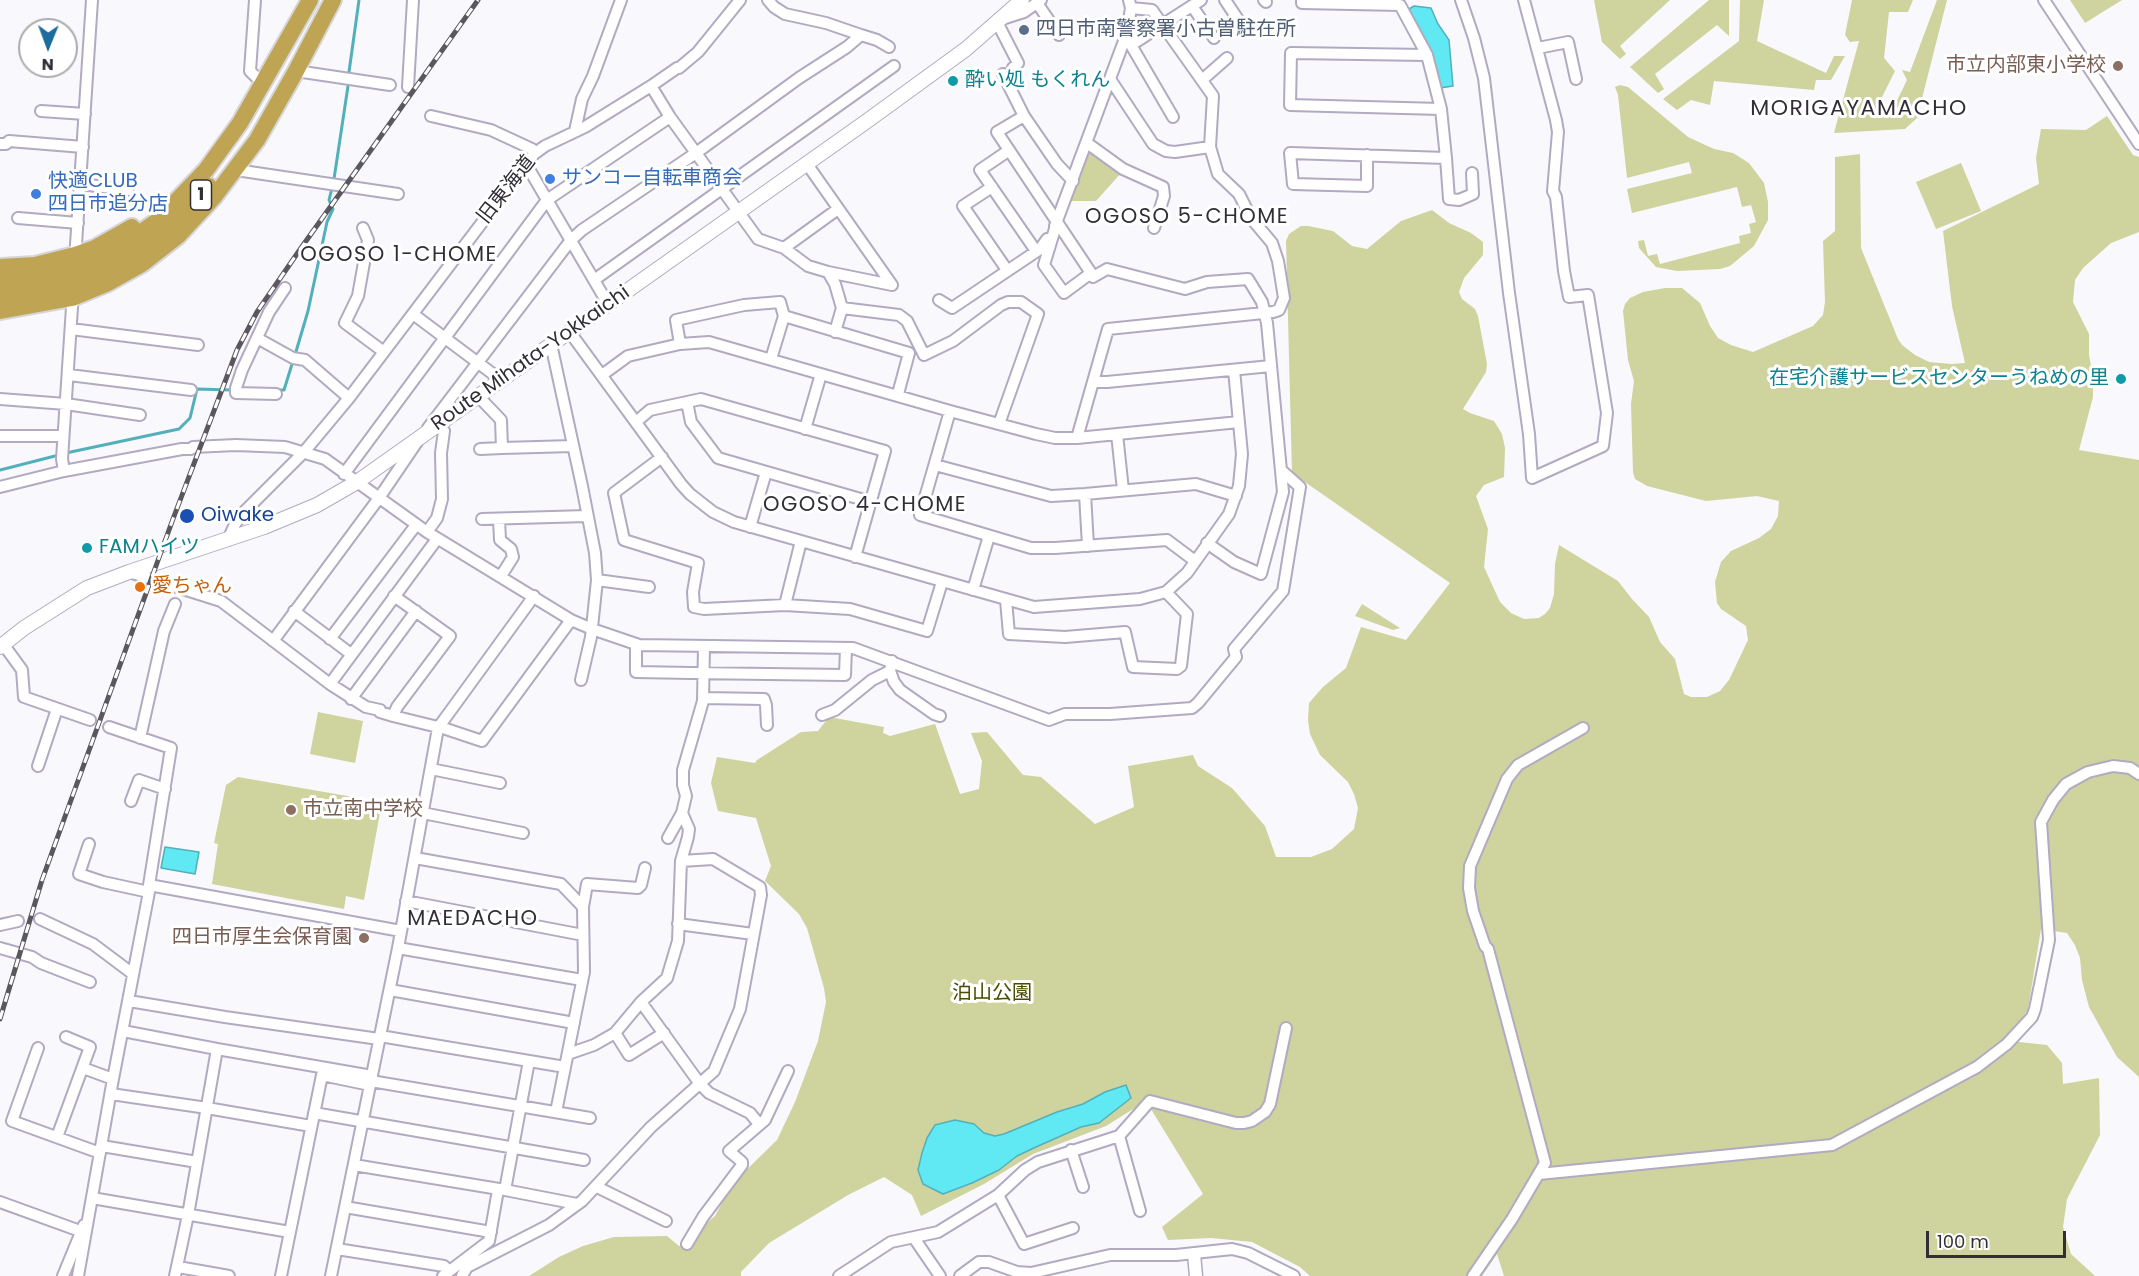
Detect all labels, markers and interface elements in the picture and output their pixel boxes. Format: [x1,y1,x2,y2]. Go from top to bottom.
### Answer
north arrow [18,18,78,78]
place label: 四日市南警察署小古曽駐在所 [1036,18,1296,42]
marker: 四日市南警察署小古曽駐在所 [1017,23,1031,37]
text: N [41,53,54,76]
place label: 市立内部東小学校 [1946,54,2106,78]
marker: 市立内部東小学校 [2111,59,2125,73]
place label: 酔い処 もくれん [965,69,1110,93]
marker: 酔い処 もくれん [946,74,960,88]
district label: MORIGAYAMACHO [1750,96,1968,122]
street label: 旧東海道 [473,151,541,229]
place label: サンコー自転車商会 [562,167,742,191]
place label: 快適CLUB 四日市追分店 [48,170,168,217]
marker: サンコー自転車商会 [543,172,557,186]
road number: 1 [190,180,212,210]
marker: 快適CLUB 四日市追分店 [29,187,43,201]
district label: OGOSO 5-CHOME [1085,205,1289,231]
district label: OGOSO 1-CHOME [300,243,498,269]
street label: Route Mihata-Yokkaichi [427,281,635,437]
place label: 在宅介護サービスセンターうねめの里 [1769,367,2109,391]
marker: 在宅介護サービスセンターうねめの里 [2114,372,2128,386]
district label: OGOSO 4-CHOME [763,493,967,519]
place label: Oiwake [201,504,274,528]
marker: Oiwake [178,507,196,525]
place label: FAMハイツ [99,536,200,560]
marker: FAMハイツ [80,541,94,555]
place label: 愛ちゃん [152,575,232,599]
marker: 愛ちゃん [133,580,147,594]
place label: 市立南中学校 [303,798,423,822]
marker: 市立南中学校 [284,803,298,817]
district label: MAEDACHO [407,907,539,933]
place label: 四日市厚生会保育園 [172,926,352,950]
marker: 四日市厚生会保育園 [357,931,371,945]
park label: 泊山公園 [952,982,1032,1006]
scale bar [1929,1219,2068,1257]
text: 100 m [1937,1229,1989,1254]

